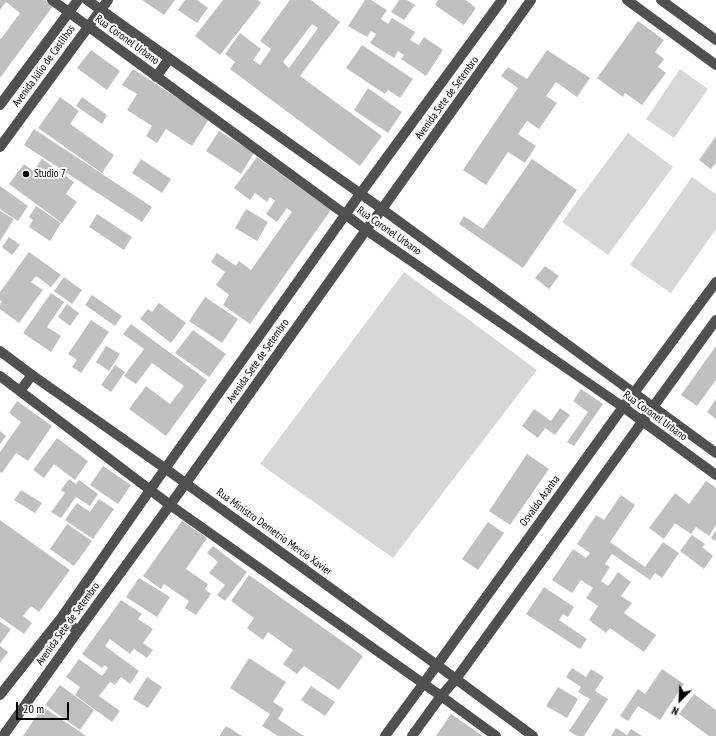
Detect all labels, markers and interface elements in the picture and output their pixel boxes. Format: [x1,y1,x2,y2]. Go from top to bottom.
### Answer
street label: Rua Coronel Urbano [92,12,162,68]
street label: Avenida Júlio de Castilhos [10,23,78,109]
street label: Avenida Sete de Setembro [412,54,482,142]
place label: Studio 7 [34,167,66,181]
marker: Studio 7 [21,169,31,179]
street label: Rua Coronel Urbano [354,204,424,258]
street label: Avenida Sete de Setembro [224,316,292,406]
street label: Rua Coronel Urbano [620,388,690,444]
street label: Osvaldo Aranha [517,473,563,529]
street label: Rua Ministro Demetrio Mercio Xavier [214,486,334,578]
street label: Avenida Sete de Setembro [33,580,103,668]
north arrow [660,680,700,720]
scale bar [18,694,71,720]
text: 20 m [23,701,44,716]
text: N [670,703,681,719]

